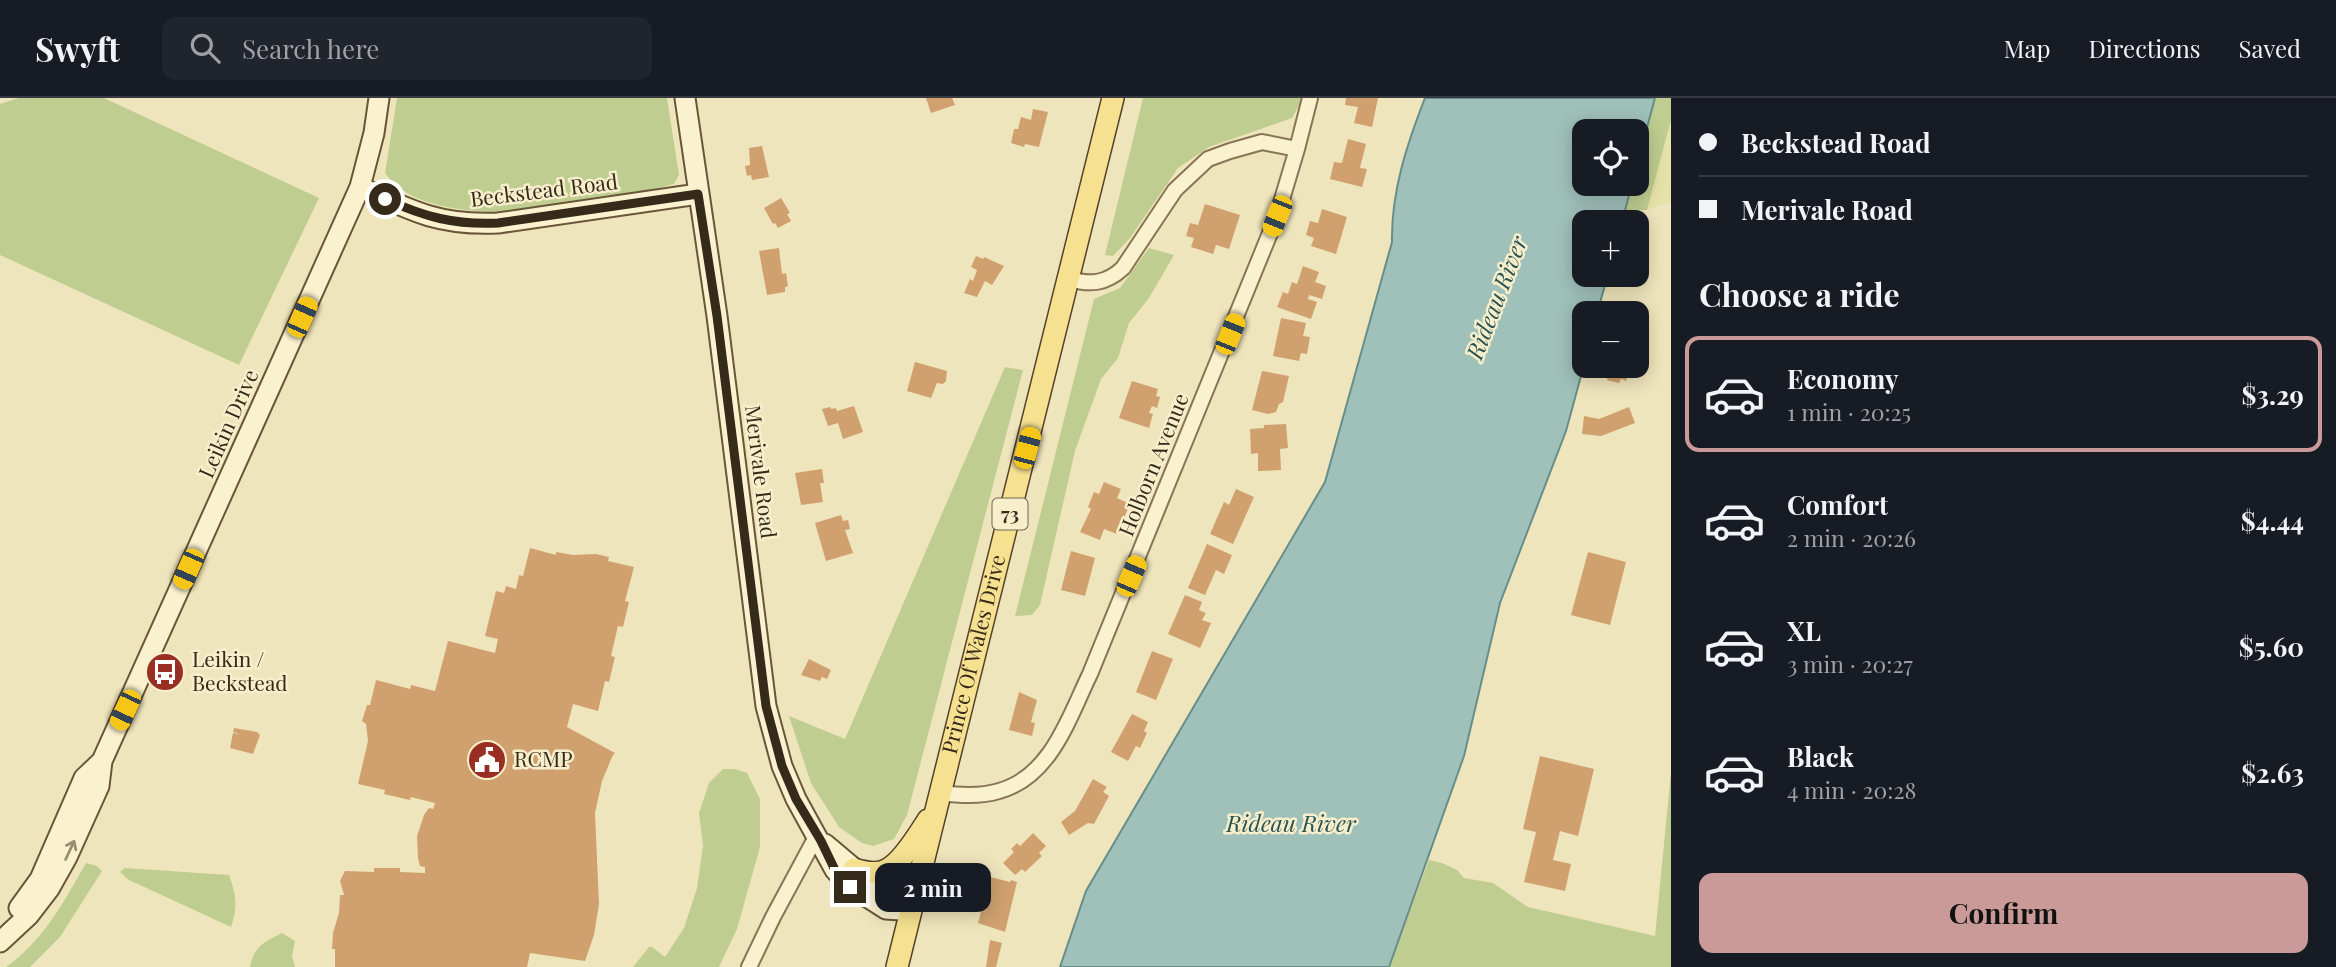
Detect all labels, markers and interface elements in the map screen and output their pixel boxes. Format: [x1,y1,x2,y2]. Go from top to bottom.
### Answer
search box [162,17,652,80]
text: Swyft [35,26,120,70]
icon: search [186,29,224,67]
text: Search here [242,31,379,66]
text: Map [2004,32,2050,64]
text: Directions [2088,32,2201,64]
text: Saved [2239,32,2301,64]
map controls [1572,119,1649,378]
button: locate [1572,119,1649,196]
text: Beckstead Road [1741,125,1931,160]
street label: Beckstead Road [468,166,619,212]
route start [369,183,401,215]
text: Merivale Road [1741,192,1913,227]
car [1260,193,1295,239]
button: + [1572,210,1649,287]
water label: Rideau River [1458,230,1534,364]
text: Choose a ride [1699,272,1900,315]
car [284,294,321,340]
button: − [1572,301,1649,378]
car [1213,311,1248,357]
text: Economy [1787,361,1898,396]
icon: car [1703,363,1766,426]
street label: Leikin Drive [191,365,264,482]
text: $3.29 [2241,377,2304,412]
street label: Holborn Avenue [1111,389,1194,540]
text: 1 min · 20:25 [1787,396,1911,427]
street label: Merivale Road [740,404,784,540]
car [1012,425,1043,471]
text: Comfort [1787,487,1888,522]
icon: car [1703,489,1766,552]
road number: 73 [992,498,1028,530]
text: $4.44 [2241,503,2304,538]
text: 2 min · 20:26 [1787,522,1916,553]
car [170,546,207,592]
street label: Prince Of Wales Drive [934,551,1011,756]
car [1114,553,1149,599]
text: XL [1787,613,1821,648]
icon: car [1703,615,1766,678]
text: $5.60 [2239,629,2304,664]
place label: Leikin / Beckstead [192,644,288,696]
text: 3 min · 20:27 [1787,648,1913,679]
bus stop icon: Leikin / Beckstead [144,651,186,693]
car [107,687,144,733]
public building icon: RCMP [466,739,508,781]
text: Black [1787,739,1854,774]
icon: car [1703,741,1766,804]
place label: RCMP [514,744,573,772]
text: $2.63 [2241,755,2304,790]
text: 4 min · 20:28 [1787,774,1916,805]
water label: Rideau River [1225,807,1357,838]
one-way arrow [64,840,77,861]
callout: 2 min [874,862,990,912]
route end [834,871,866,903]
text: 2 min [903,872,963,903]
button: Confirm [1699,873,2308,953]

